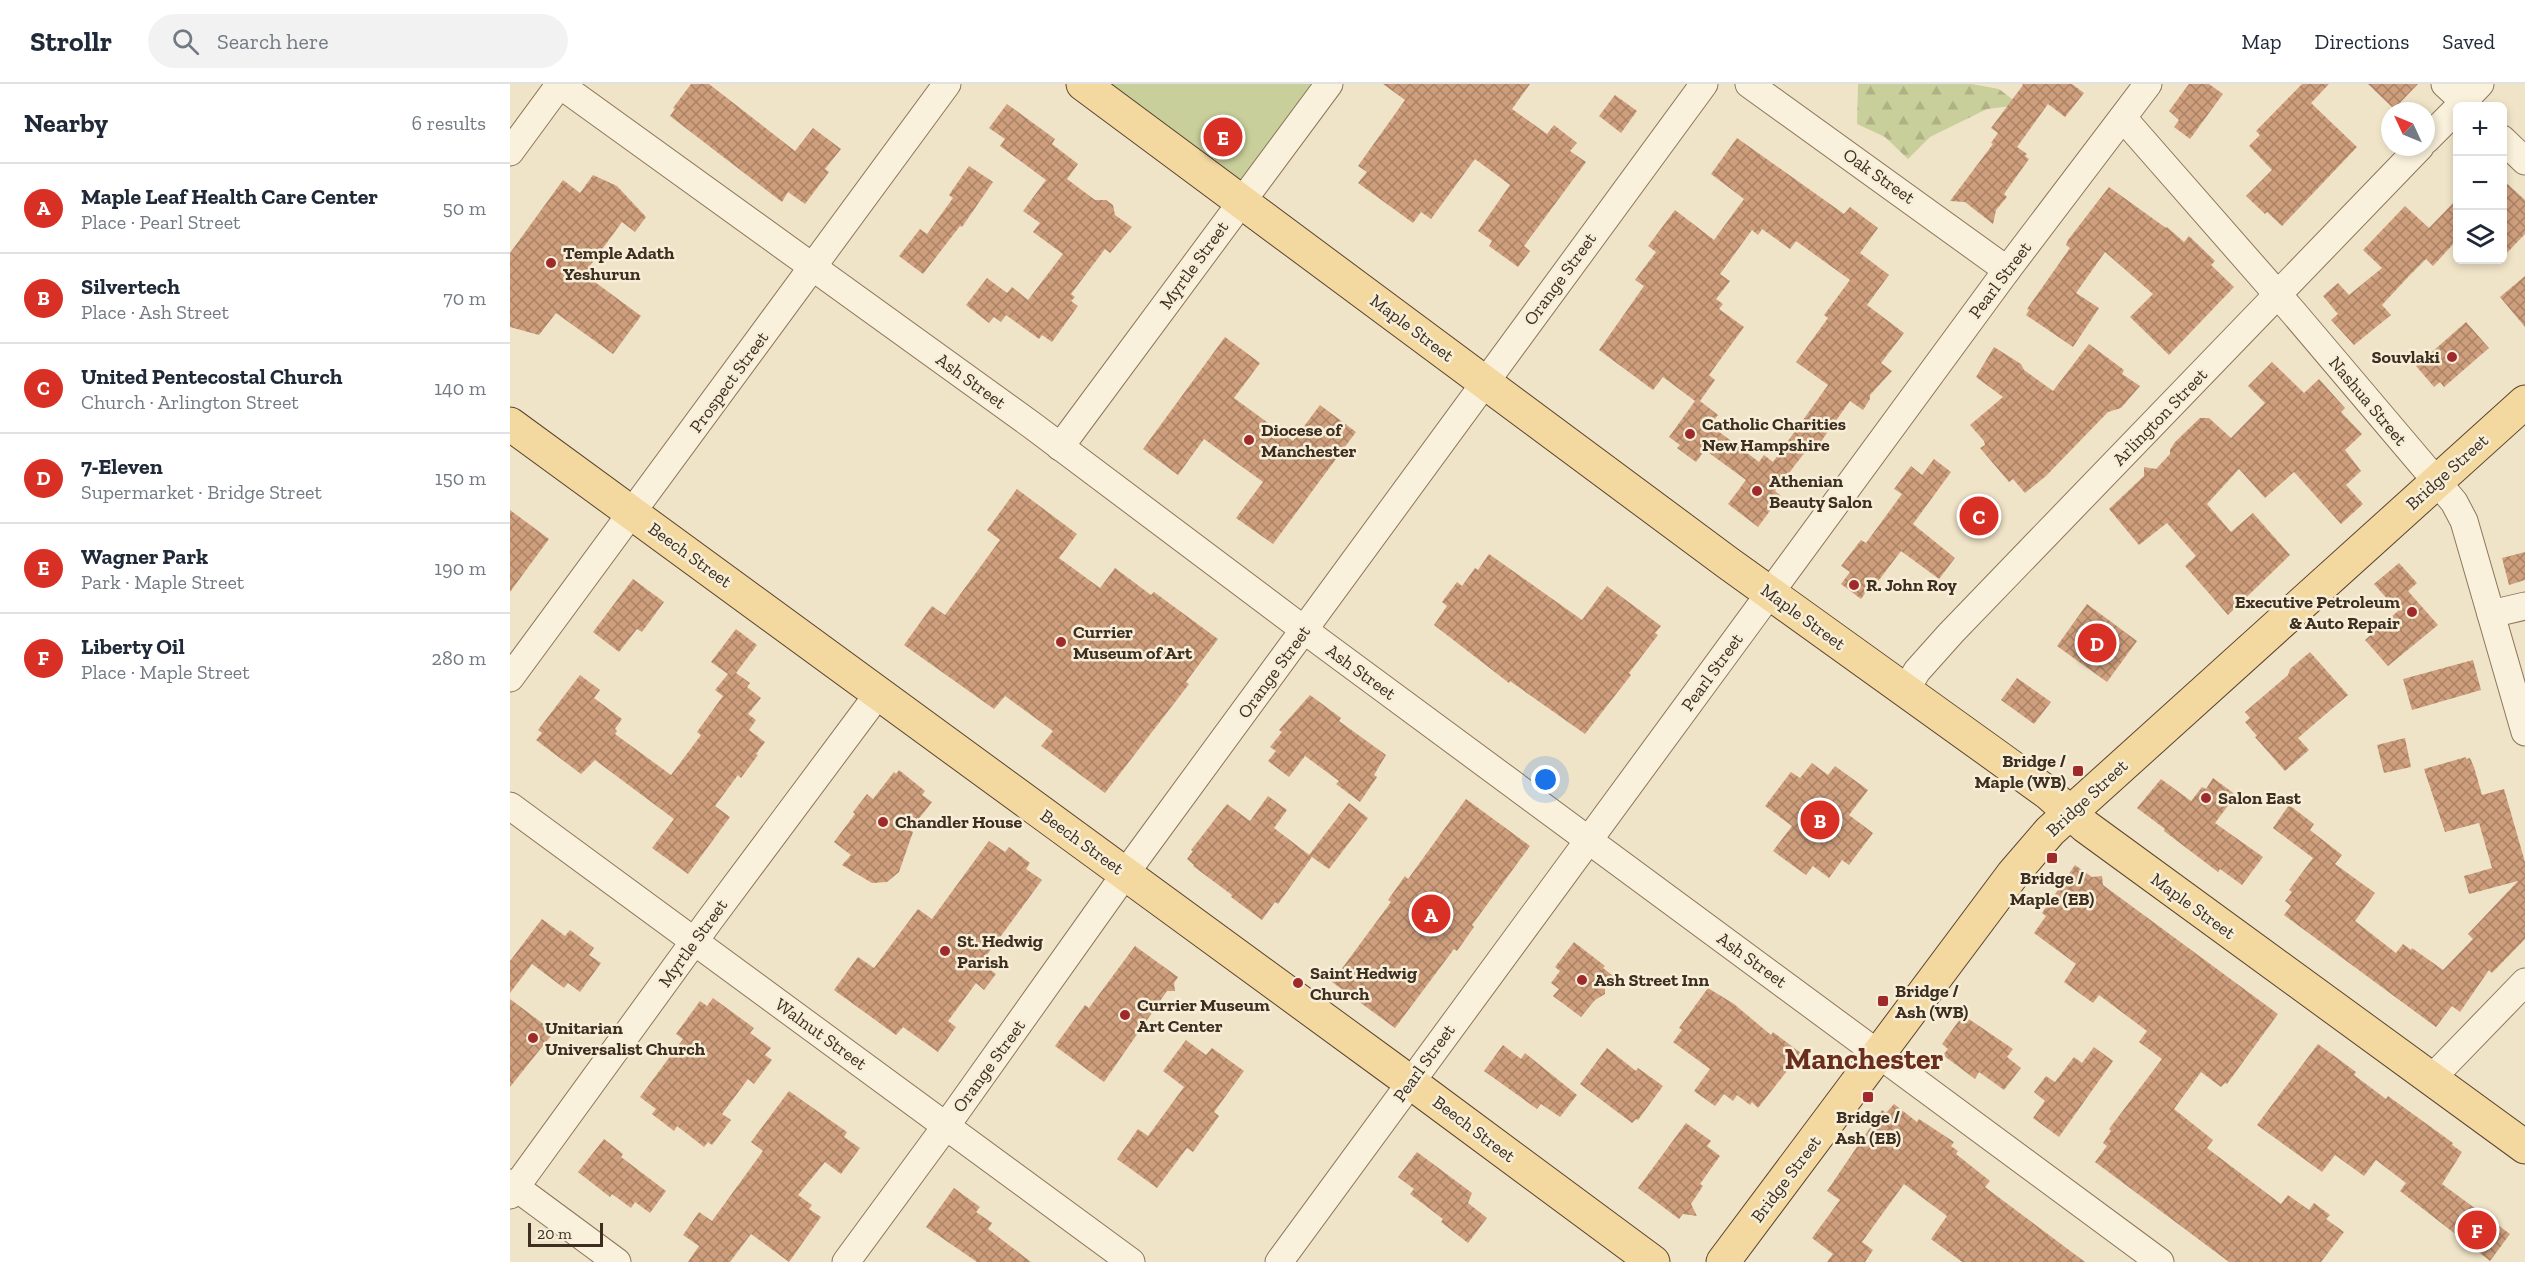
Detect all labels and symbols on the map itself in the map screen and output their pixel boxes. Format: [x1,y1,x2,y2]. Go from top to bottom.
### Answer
north arrow [2381,102,2435,156]
pin: E [1204,115,1242,160]
street label: Oak Street [1839,143,1919,209]
street label: Myrtle Street [1155,216,1233,313]
street label: Orange Street [1519,228,1601,330]
street label: Pearl Street [1964,237,2036,323]
place label: Temple Adath Yeshurun [563,242,675,285]
marker: Temple Adath Yeshurun [544,256,558,270]
street label: Maple Street [1366,289,1458,367]
street label: Prospect Street [685,327,773,437]
place label: Souvlaki [2372,346,2441,368]
street label: Ash Street [932,348,1010,414]
marker: Souvlaki [2445,350,2459,364]
street label: Nashua Street [2324,352,2412,450]
street label: Arlington Street [2108,364,2212,470]
place label: Catholic Charities New Hampshire [1702,413,1846,456]
place label: Diocese of Manchester [1261,419,1357,462]
marker: Catholic Charities New Hampshire [1683,427,1697,441]
street label: Bridge Street [2401,429,2493,515]
marker: Diocese of Manchester [1242,433,1256,447]
place label: Athenian Beauty Salon [1769,470,1873,513]
marker: Athenian Beauty Salon [1750,484,1764,498]
pin: C [1960,494,1998,538]
street label: Beech Street [644,517,736,593]
place label: R. John Roy [1866,574,1957,596]
marker: R. John Roy [1847,578,1861,592]
street label: Maple Street [1756,579,1850,655]
place label: Executive Petroleum & Auto Repair [2235,591,2400,634]
marker: Executive Petroleum & Auto Repair [2405,605,2419,619]
pin: D [2078,620,2116,666]
place label: Currier Museum of Art [1073,621,1193,664]
street label: Orange Street [1233,621,1315,723]
street label: Pearl Street [1676,629,1748,715]
marker: Currier Museum of Art [1054,635,1068,649]
street label: Ash Street [1322,639,1400,705]
place label: Bridge / Maple (WB) [1975,750,2066,793]
street label: Bridge Street [2042,755,2132,841]
marker: Bridge / Maple (WB) [2071,764,2085,778]
your location [1531,765,1560,794]
place label: Salon East [2218,787,2302,809]
marker: Salon East [2199,791,2213,805]
pin: B [1800,798,1840,842]
street label: Beech Street [1036,804,1128,880]
place label: Chandler House [895,811,1022,833]
marker: Chandler House [876,815,890,829]
marker: Bridge / Maple (EB) [2045,851,2059,865]
place label: Bridge / Maple (EB) [2010,867,2094,910]
street label: Maple Street [2146,868,2240,944]
pin: A [1412,892,1450,936]
street label: Myrtle Street [654,894,732,991]
street label: Ash Street [1713,927,1791,993]
place label: St. Hedwig Parish [957,930,1043,973]
marker: St. Hedwig Parish [938,944,952,958]
place label: Saint Hedwig Church [1310,962,1417,1005]
place label: Ash Street Inn [1594,969,1709,991]
marker: Ash Street Inn [1575,973,1589,987]
marker: Saint Hedwig Church [1291,976,1305,990]
place label: Bridge / Ash (WB) [1895,980,1968,1023]
street label: Walnut Street [771,993,871,1075]
place label: Currier Museum Art Center [1137,994,1270,1037]
marker: Bridge / Ash (WB) [1876,994,1890,1008]
marker: Currier Museum Art Center [1118,1008,1132,1022]
street label: Orange Street [948,1015,1030,1117]
place label: Unitarian Universalist Church [545,1017,706,1060]
street label: Pearl Street [1388,1020,1460,1106]
marker: Unitarian Universalist Church [526,1031,540,1045]
district label: Manchester [1784,1041,1944,1077]
marker: Bridge / Ash (EB) [1861,1090,1875,1104]
street label: Beech Street [1428,1091,1520,1167]
place label: Bridge / Ash (EB) [1835,1106,1901,1149]
street label: Bridge Street [1746,1131,1826,1227]
pin: F [2458,1208,2496,1252]
scale bar [528,1220,603,1248]

